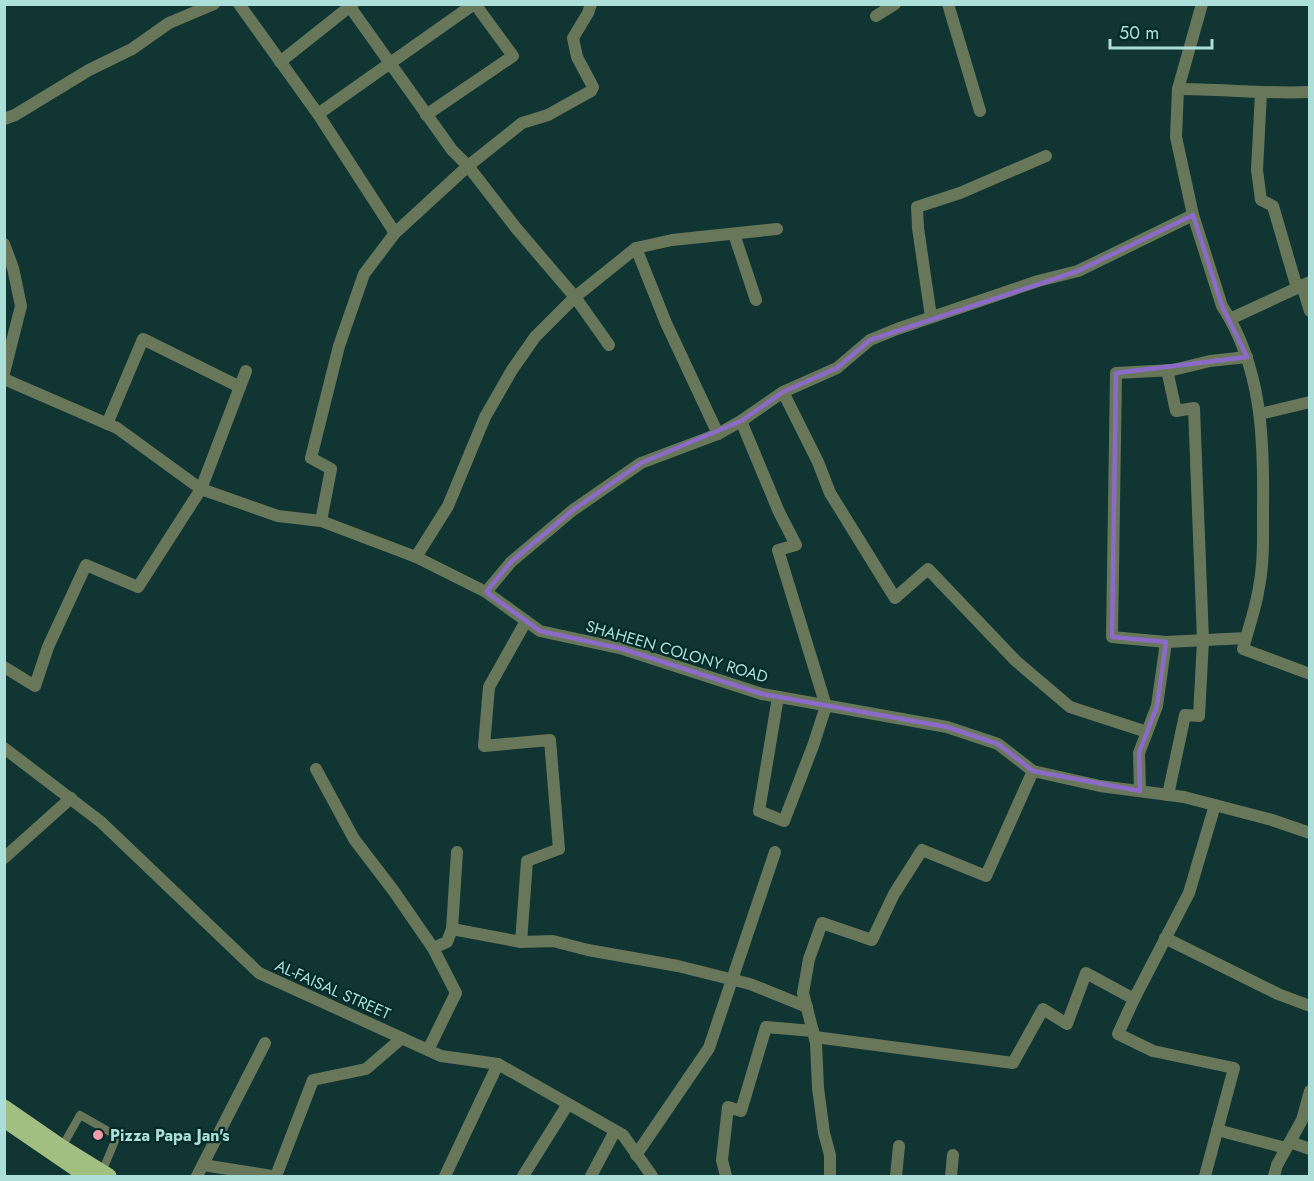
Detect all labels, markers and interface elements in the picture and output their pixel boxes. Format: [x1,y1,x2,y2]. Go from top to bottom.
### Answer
scale bar [1110,12,1212,50]
text: 50 m [1119,20,1159,46]
street label: SHAHEEN COLONY ROAD [583,614,771,689]
street label: AL-FAISAL STREET [271,954,395,1025]
place label: Pizza Papa Jan's [110,1124,230,1147]
marker: Pizza Papa Jan's [91,1128,105,1142]

